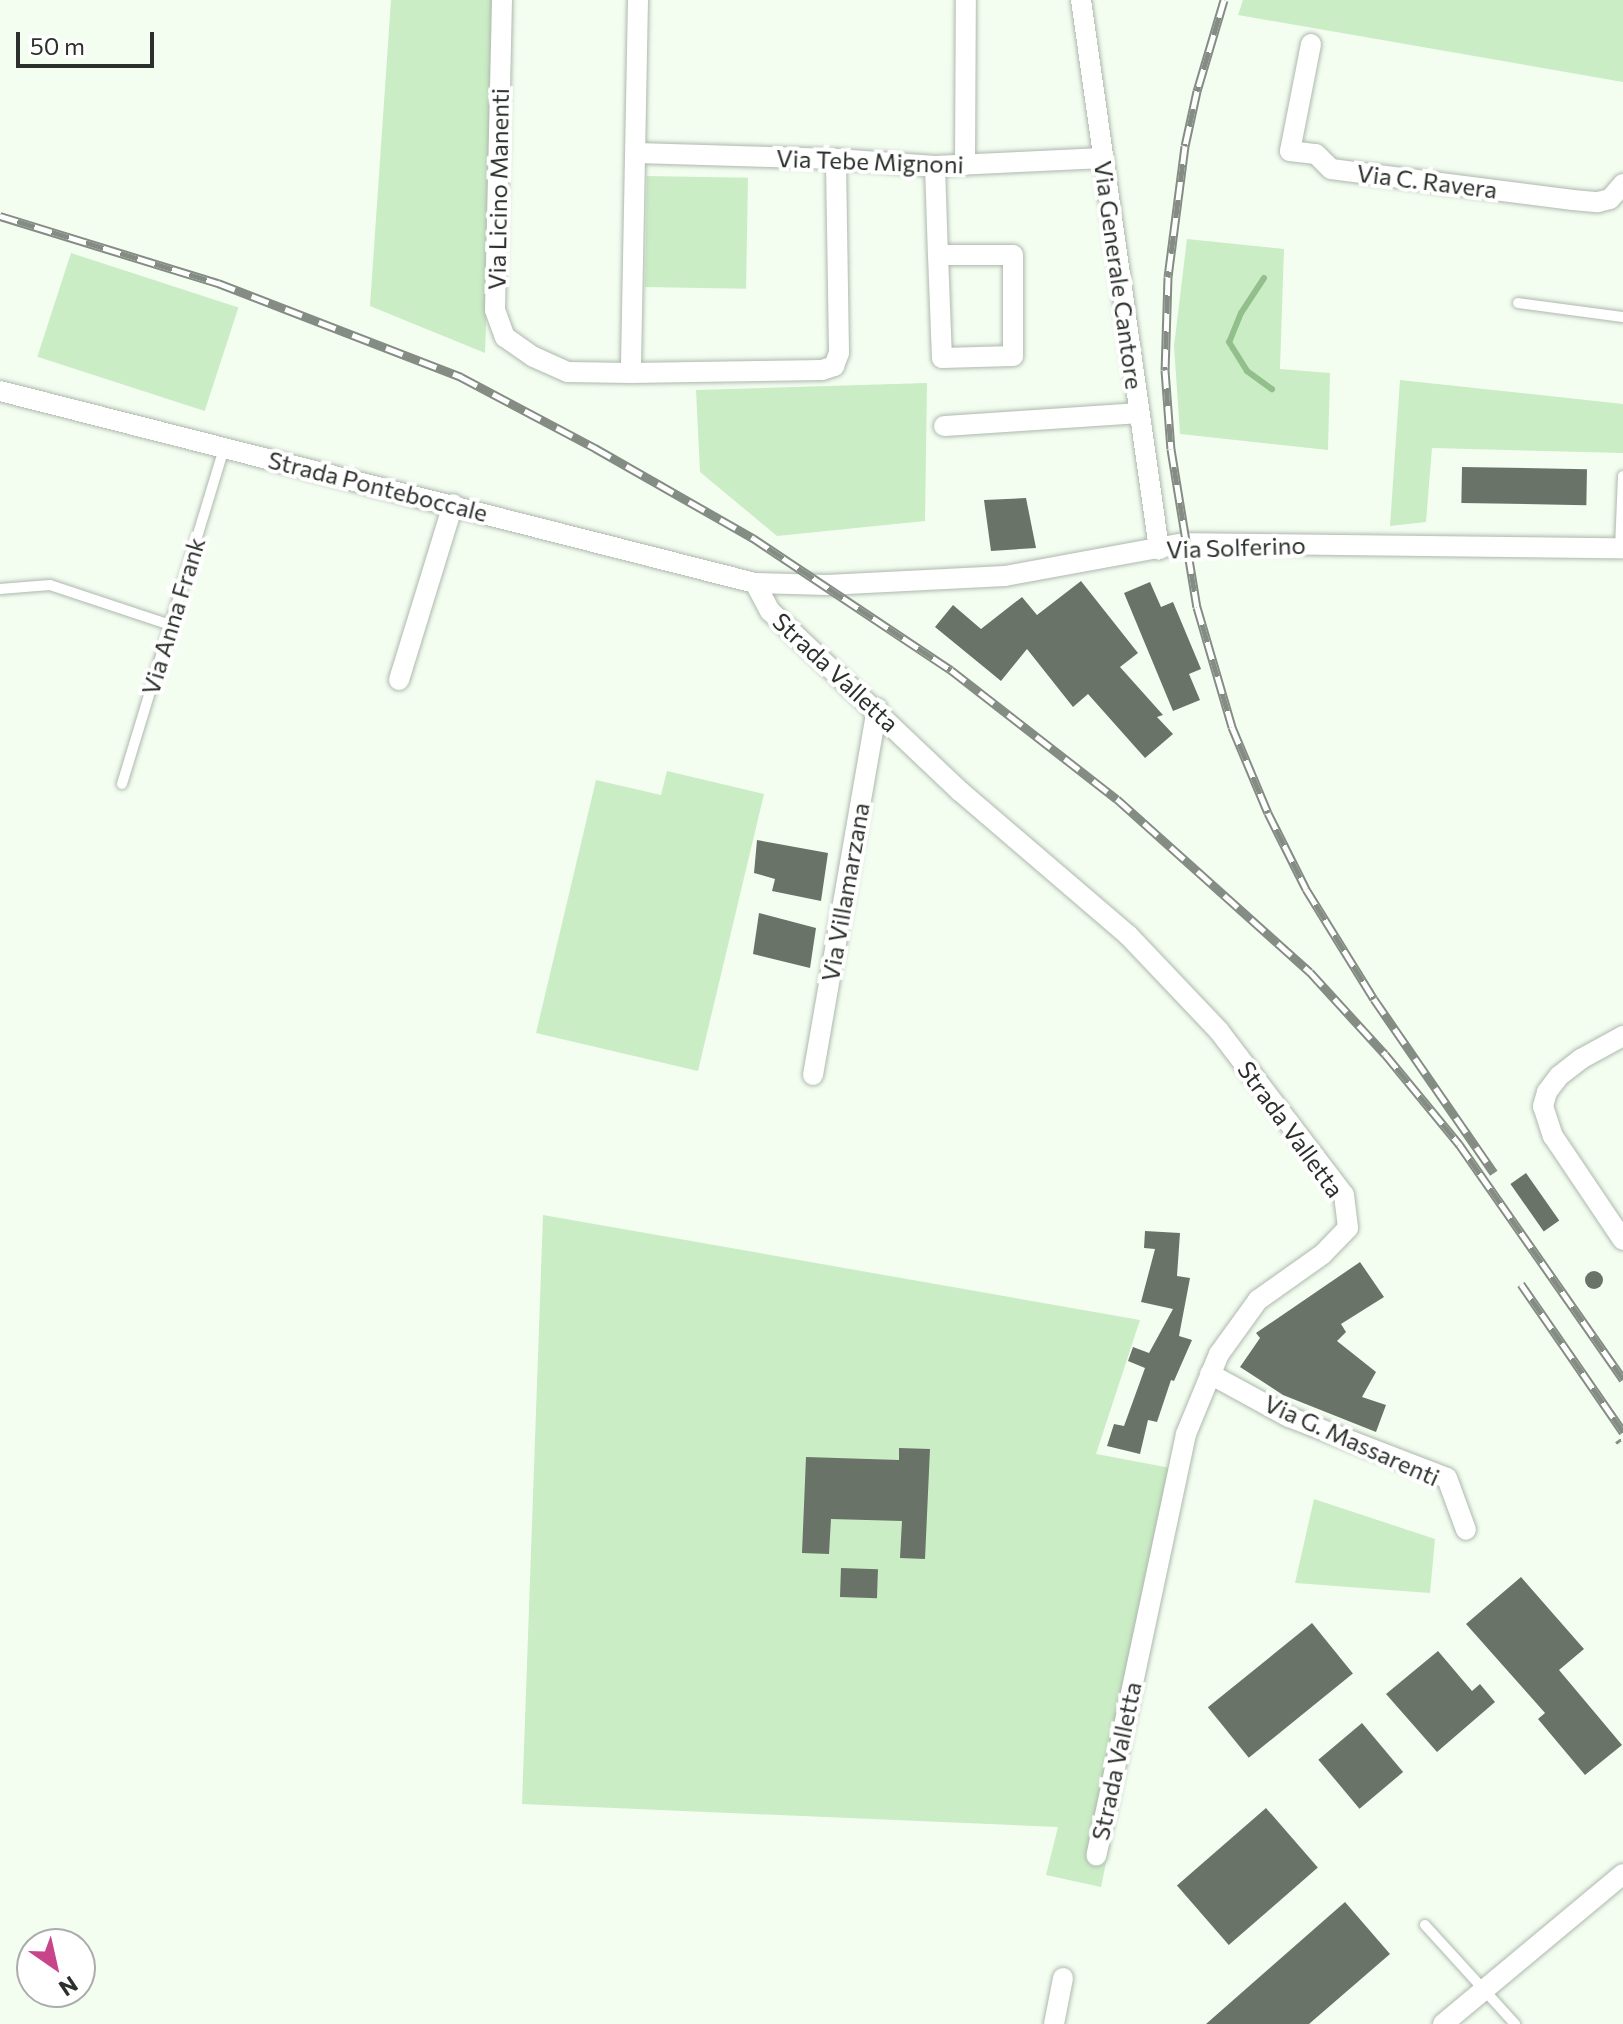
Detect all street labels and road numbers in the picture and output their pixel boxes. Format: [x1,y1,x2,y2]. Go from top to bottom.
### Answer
street label: Via Licino Manenti [482,88,514,290]
street label: Via Tebe Mignoni [776,143,964,179]
street label: Via C. Ravera [1355,158,1499,204]
street label: Via Generale Cantore [1089,159,1149,391]
street label: Strada Ponteboccale [265,445,491,527]
street label: Via Solferino [1166,530,1306,564]
street label: Via Anna Frank [135,534,211,698]
street label: Strada Valletta [767,606,905,738]
street label: Via Villamarzana [815,800,875,984]
street label: Strada Valletta [1232,1055,1350,1203]
street label: Via G. Massarenti [1260,1388,1444,1492]
street label: Strada Valletta [1085,1679,1147,1843]

